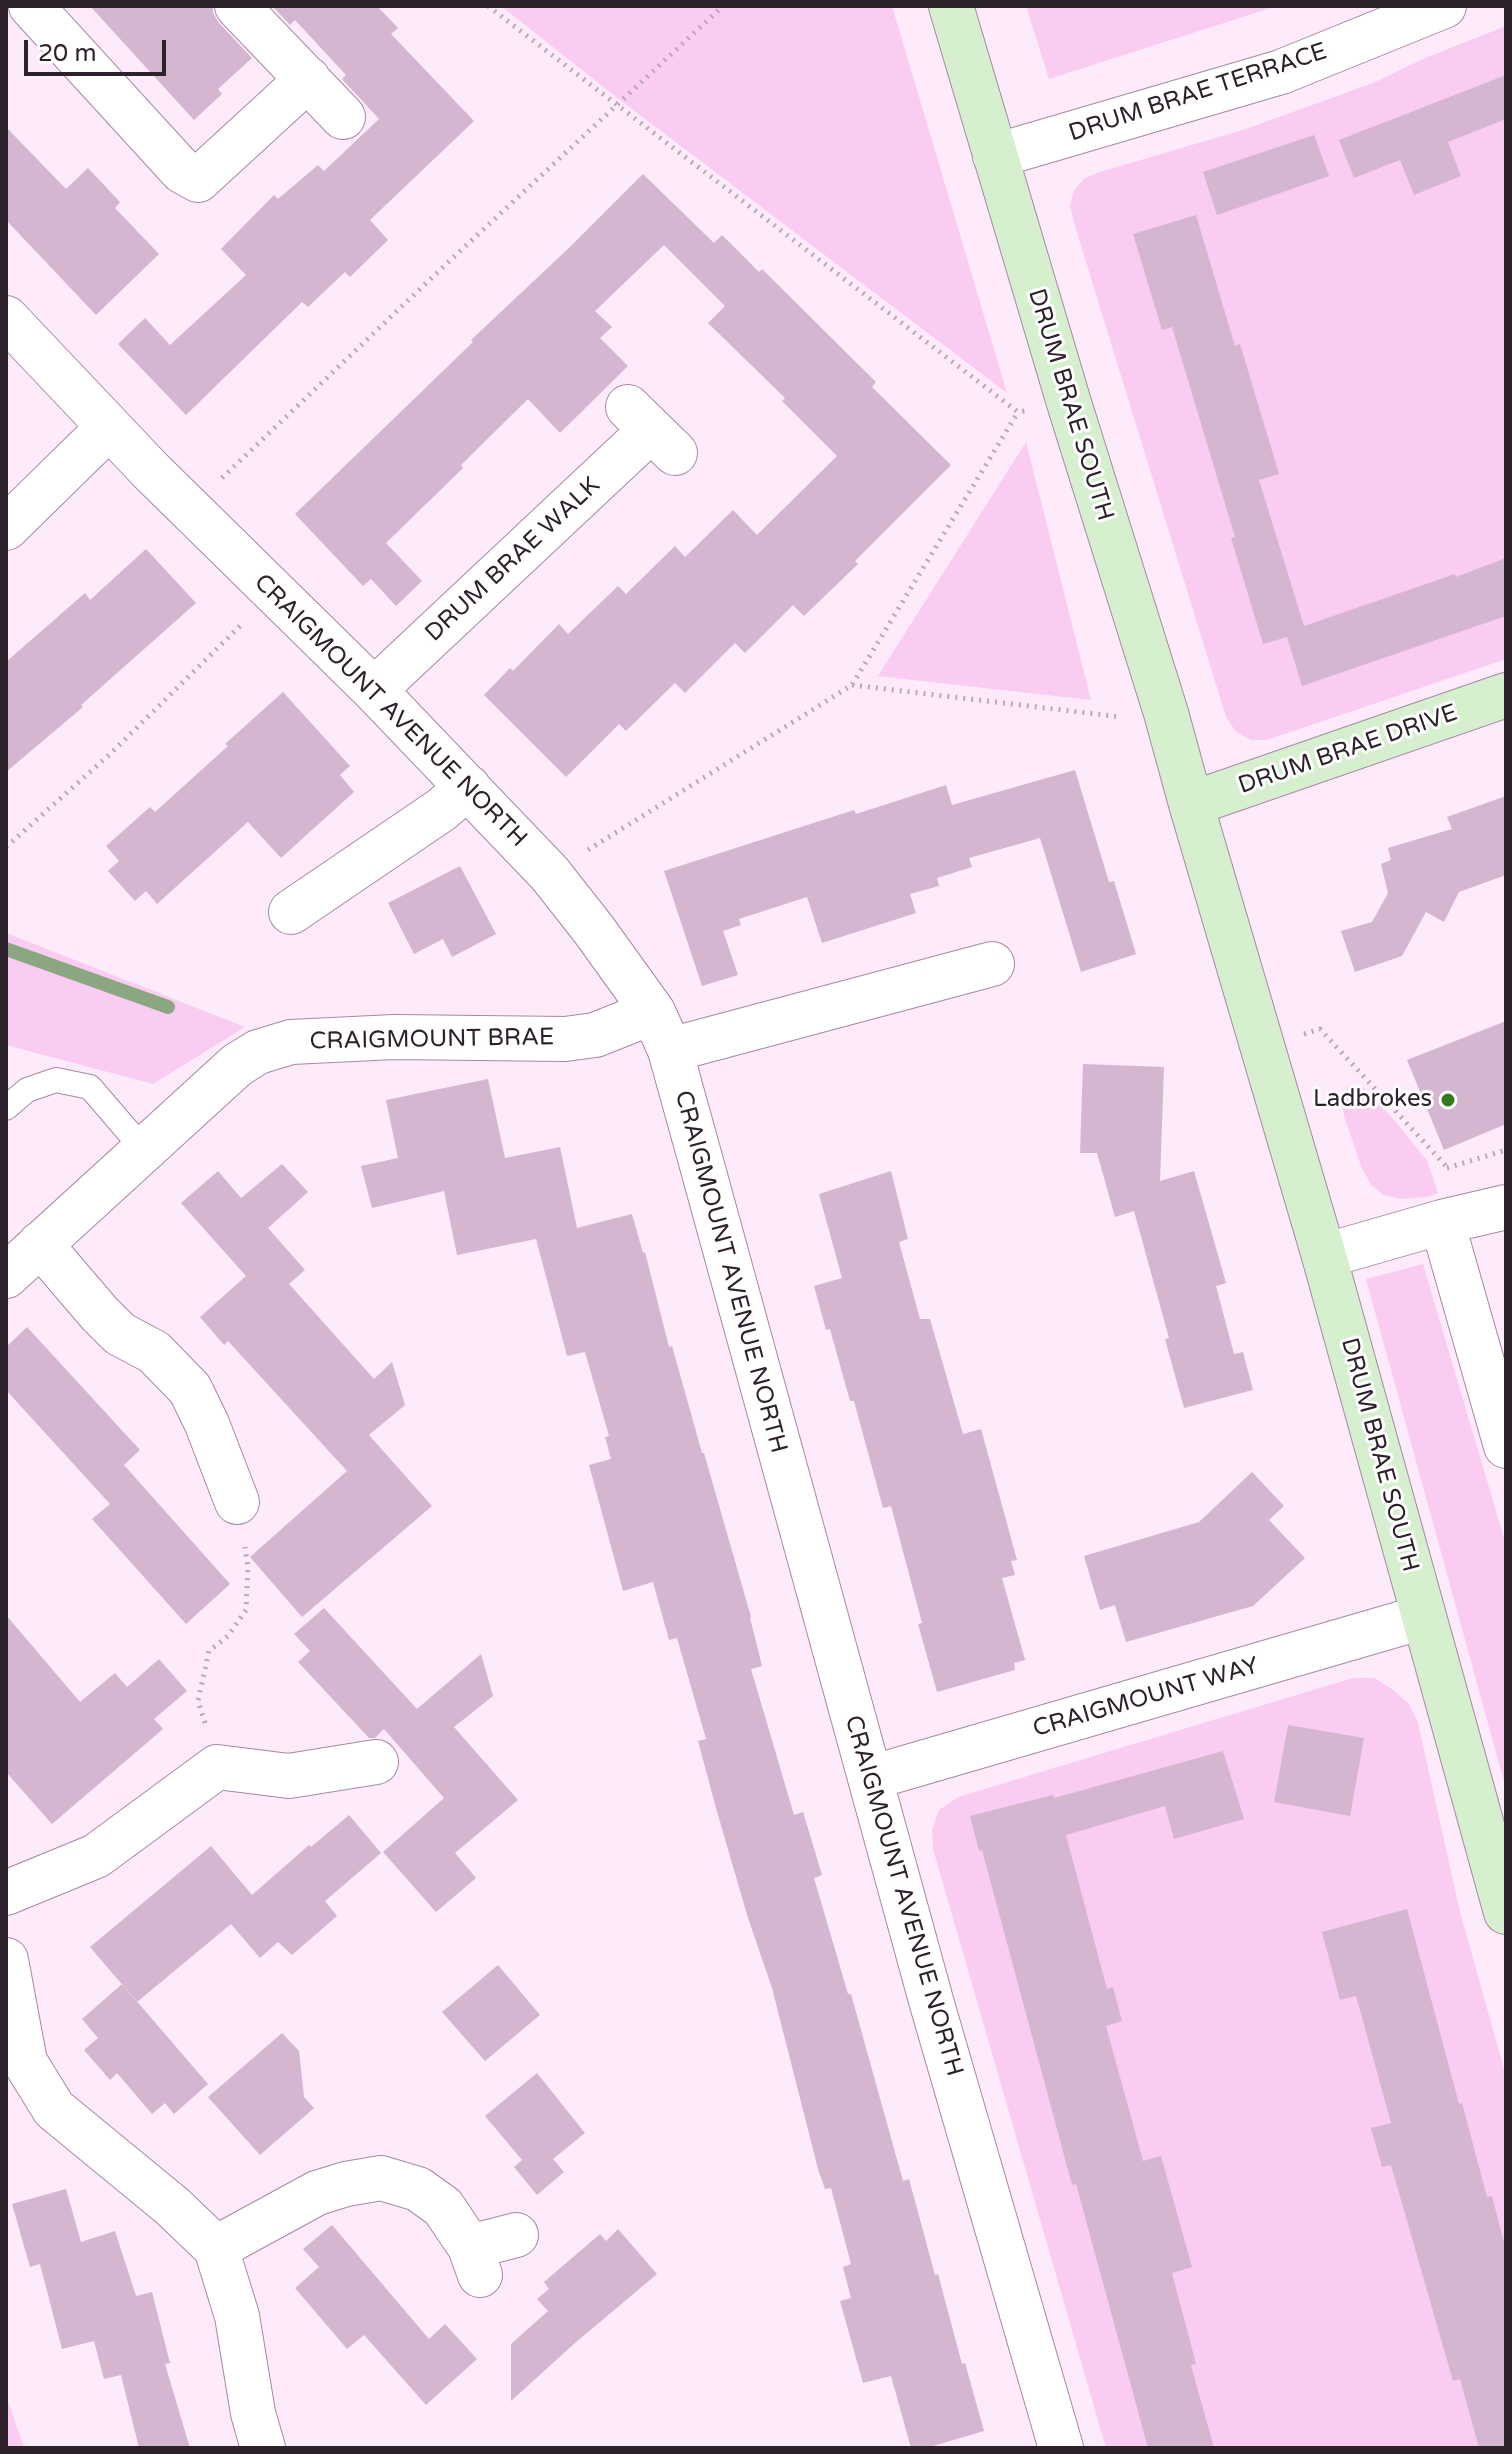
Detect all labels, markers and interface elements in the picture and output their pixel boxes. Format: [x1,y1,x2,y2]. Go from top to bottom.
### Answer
scale bar [28,24,170,74]
street label: DRUM BRAE TERRACE [1065,38,1331,148]
text: 20 m [38,39,96,68]
street label: DRUM BRAE SOUTH [1021,286,1119,524]
street label: DRUM BRAE WALK [420,472,606,648]
street label: CRAIGMOUNT AVENUE NORTH [248,569,532,853]
street label: DRUM BRAE DRIVE [1235,699,1461,801]
street label: CRAIGMOUNT BRAE [309,1023,555,1057]
place label: Ladbrokes [1313,1086,1432,1114]
street label: CRAIGMOUNT AVENUE NORTH [668,1088,792,1456]
marker: Ladbrokes [1439,1091,1457,1109]
street label: DRUM BRAE SOUTH [1334,1335,1424,1575]
street label: CRAIGMOUNT WAY [1030,1652,1262,1744]
street label: CRAIGMOUNT AVENUE NORTH [838,1712,968,2080]

